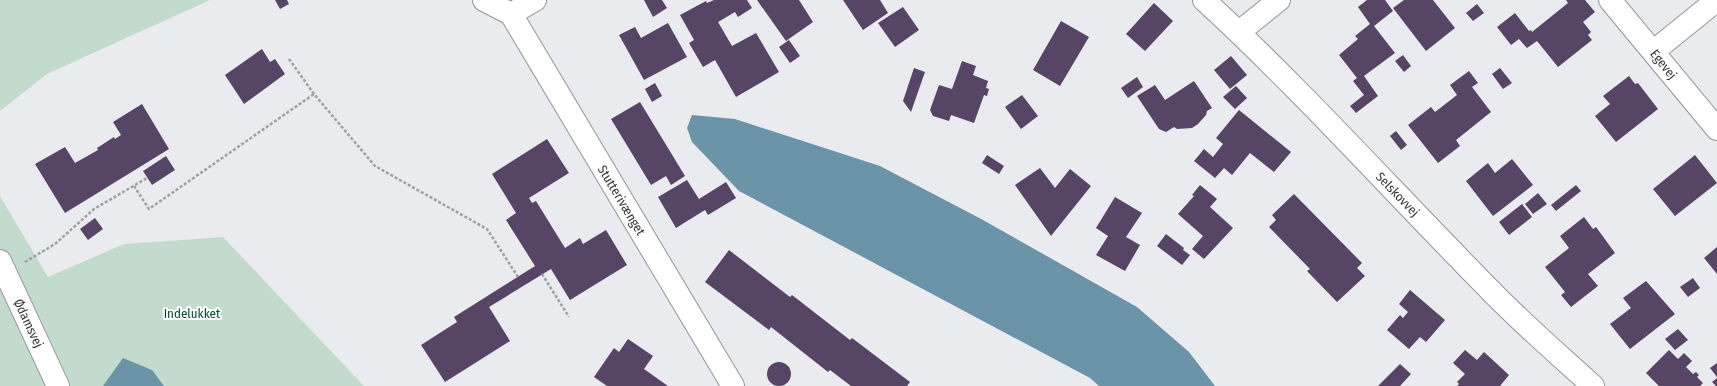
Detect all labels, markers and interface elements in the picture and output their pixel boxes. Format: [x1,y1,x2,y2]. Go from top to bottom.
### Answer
street label: Egevej [1647,47,1680,82]
street label: Stutterivænget [595,163,649,239]
street label: Selskovvej [1373,169,1422,220]
street label: Ødamsvej [11,296,46,350]
park label: Indelukket [164,306,221,321]

